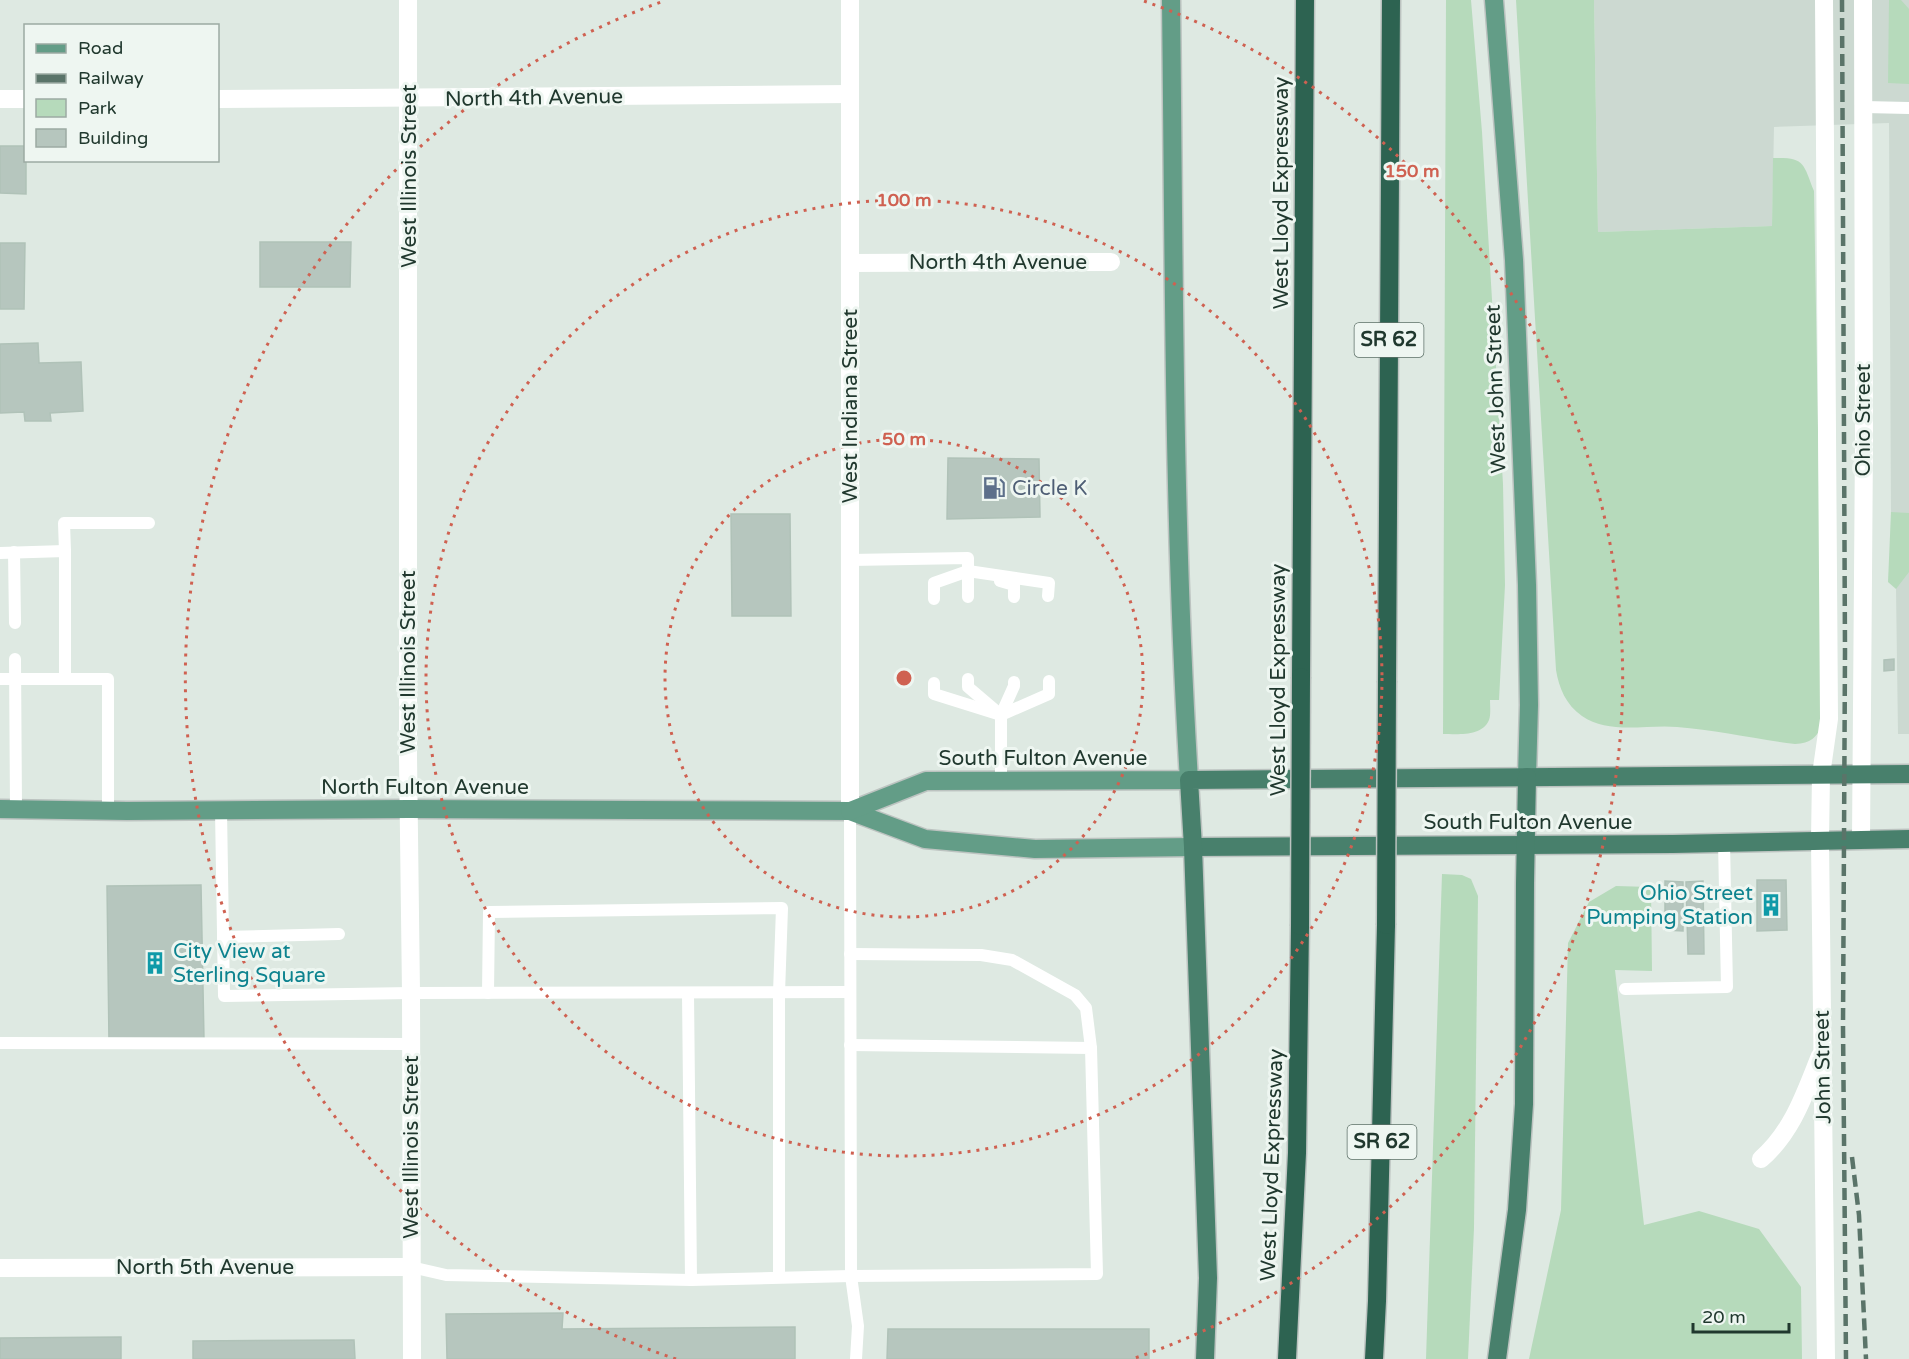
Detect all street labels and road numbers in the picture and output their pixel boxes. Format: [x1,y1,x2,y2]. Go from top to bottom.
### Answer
street label: West Lloyd Expressway [1269,77,1294,309]
street label: West Illinois Street [397,84,422,268]
street label: North 4th Avenue [445,84,623,112]
street label: North 4th Avenue [909,250,1087,275]
street label: West John Street [1481,304,1511,474]
street label: West Indiana Street [838,309,863,503]
road number: SR 62 [1354,323,1424,357]
street label: Ohio Street [1851,363,1876,477]
street label: West Lloyd Expressway [1266,564,1291,796]
street label: West Illinois Street [396,570,421,754]
street label: South Fulton Avenue [939,746,1148,771]
street label: North Fulton Avenue [321,775,529,800]
street label: South Fulton Avenue [1424,810,1633,835]
street label: John Street [1810,1010,1836,1124]
street label: West Lloyd Expressway [1255,1048,1289,1282]
street label: West Illinois Street [399,1055,424,1239]
road number: SR 62 [1348,1125,1416,1159]
street label: North 5th Avenue [116,1255,294,1280]

